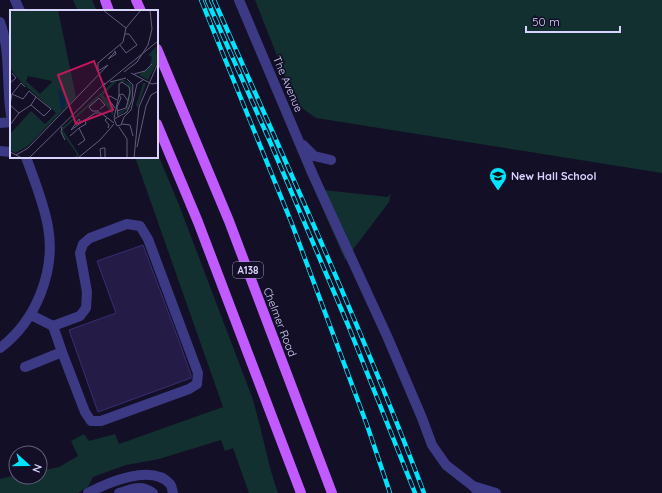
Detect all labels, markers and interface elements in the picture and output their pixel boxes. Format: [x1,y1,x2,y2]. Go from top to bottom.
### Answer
scale bar [526,8,620,34]
inset map [10,10,158,158]
text: 50 m [532,14,560,29]
street label: The Avenue [270,54,306,114]
school or university icon: New Hall School [488,166,508,191]
place label: New Hall School [511,169,596,183]
road number: A138 [233,262,263,278]
street label: Chelmer Road [260,285,300,359]
north arrow [8,445,48,485]
text: N [29,462,45,475]

